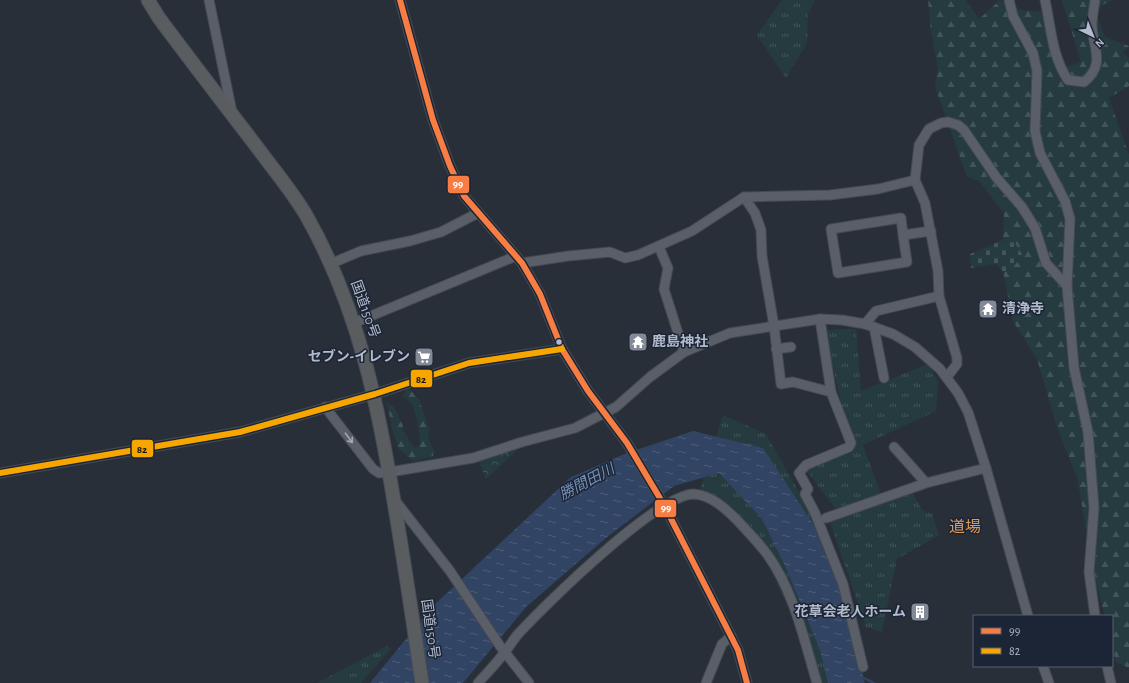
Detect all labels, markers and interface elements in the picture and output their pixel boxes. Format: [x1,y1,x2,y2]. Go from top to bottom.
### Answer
north arrow [1073,16,1113,56]
text: N [1093,36,1106,50]
line badge: 99 [447,175,470,194]
text: 99 [453,179,463,190]
street label: 国道150号 [348,278,383,340]
temple icon: 清浄寺 [977,298,999,320]
place label: 清浄寺 [1002,301,1044,316]
temple icon: 鹿島神社 [627,331,649,353]
place label: 鹿島神社 [652,333,708,349]
unlabelled marker [554,337,564,347]
supermarket icon: セブン-イレブン [413,346,435,368]
place label: セブン-イレブン [308,348,410,364]
line badge: 82 [410,369,433,388]
text: 82 [416,374,426,385]
one-way arrow [345,433,353,444]
line badge: 82 [131,439,154,458]
text: 82 [137,444,147,455]
water label: 勝間田川 [557,459,619,503]
line badge: 99 [654,499,677,518]
text: 99 [661,503,671,514]
district label: 道場 [949,518,981,535]
street label: 国道150号 [419,598,442,660]
building icon: 花草会老人ホーム [909,601,931,623]
place label: 花草会老人ホーム [794,604,906,619]
legend [973,615,1113,667]
text: 99 [1009,625,1021,637]
text: 82 [1009,645,1021,657]

